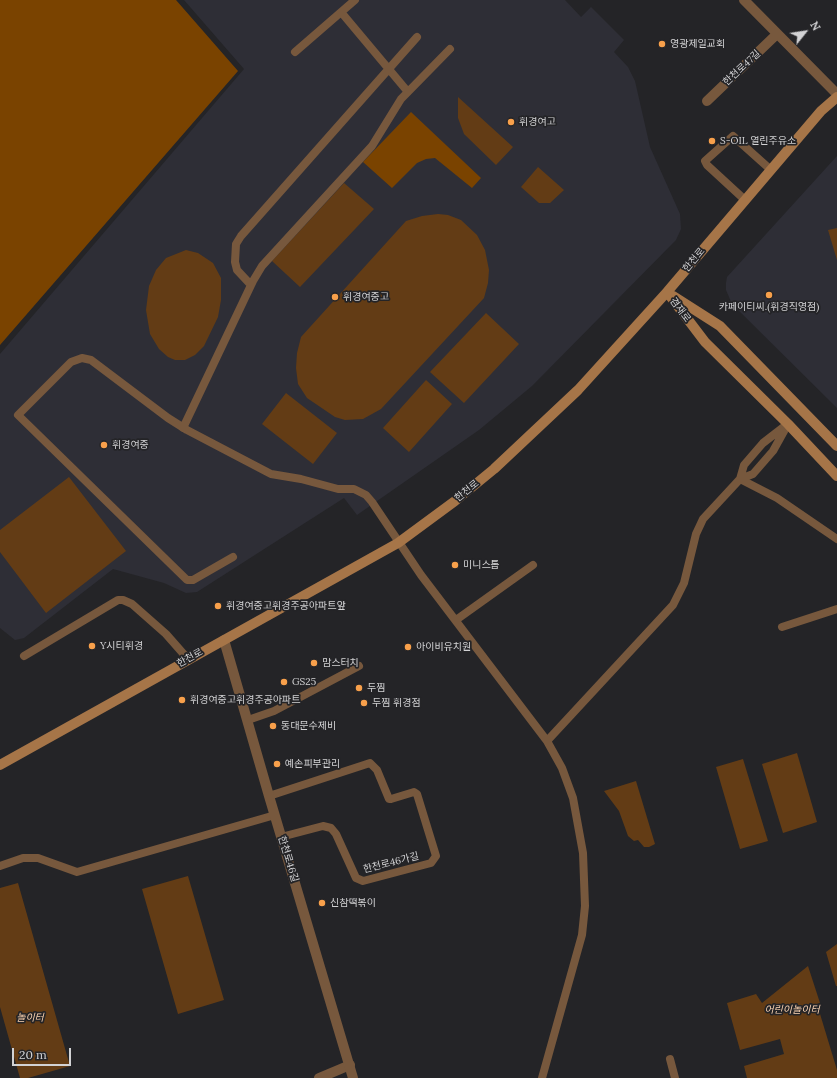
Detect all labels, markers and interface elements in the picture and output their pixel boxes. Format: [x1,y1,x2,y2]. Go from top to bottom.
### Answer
north arrow [785,12,825,52]
text: N [807,19,824,33]
place label: 영광제일교회 [670,38,725,50]
marker: 영광제일교회 [657,39,667,49]
street label: 한천로47길 [721,48,763,88]
place label: 휘경여고 [519,116,556,128]
marker: 휘경여고 [506,117,516,127]
place label: S-OIL 열린주유소 [720,135,796,147]
marker: S-OIL 열린주유소 [707,136,717,146]
street label: 한천로 [681,246,707,274]
marker: 카페이티씨.(휘경직영점) [764,290,774,300]
place label: 휘경여중고 [343,291,389,303]
marker: 휘경여중고 [330,292,340,302]
street label: 겸재로 [667,295,693,325]
place label: 카페이티씨.(휘경직영점) [719,301,819,313]
place label: 휘경여중 [112,439,149,451]
marker: 휘경여중 [99,440,109,450]
street label: 한천로 [452,478,482,504]
place label: 미니스톱 [463,559,500,571]
marker: 미니스톱 [450,560,460,570]
place label: 휘경여중고휘경주공아파트앞 [226,600,346,612]
marker: 휘경여중고휘경주공아파트앞 [213,601,223,611]
place label: Y시티휘경 [100,640,143,652]
marker: Y시티휘경 [87,641,97,651]
place label: 아이비유치원 [416,641,471,653]
marker: 아이비유치원 [403,642,413,652]
street label: 한천로 [175,646,205,670]
place label: 맘스터치 [322,657,359,669]
marker: 맘스터치 [309,658,319,668]
place label: GS25 [292,676,316,688]
marker: GS25 [279,677,289,687]
place label: 두찜 [367,682,385,694]
marker: 두찜 [354,683,364,693]
place label: 휘경여중고휘경주공아파트 [190,694,300,706]
marker: 휘경여중고휘경주공아파트 [177,695,187,705]
place label: 두찜 휘경점 [372,697,421,709]
marker: 두찜 휘경점 [359,698,369,708]
place label: 동대문수제비 [281,720,336,732]
marker: 동대문수제비 [268,721,278,731]
place label: 예손피부관리 [285,758,340,770]
marker: 예손피부관리 [272,759,282,769]
street label: 한천로46길 [275,834,301,884]
street label: 한천로46가길 [362,850,420,876]
place label: 신참떡볶이 [330,897,376,909]
marker: 신참떡볶이 [317,898,327,908]
park label: 어린이놀이터 [764,1004,820,1016]
park label: 놀이터 [16,1012,44,1024]
scale bar [14,1040,73,1066]
text: 20 m [19,1047,47,1062]

